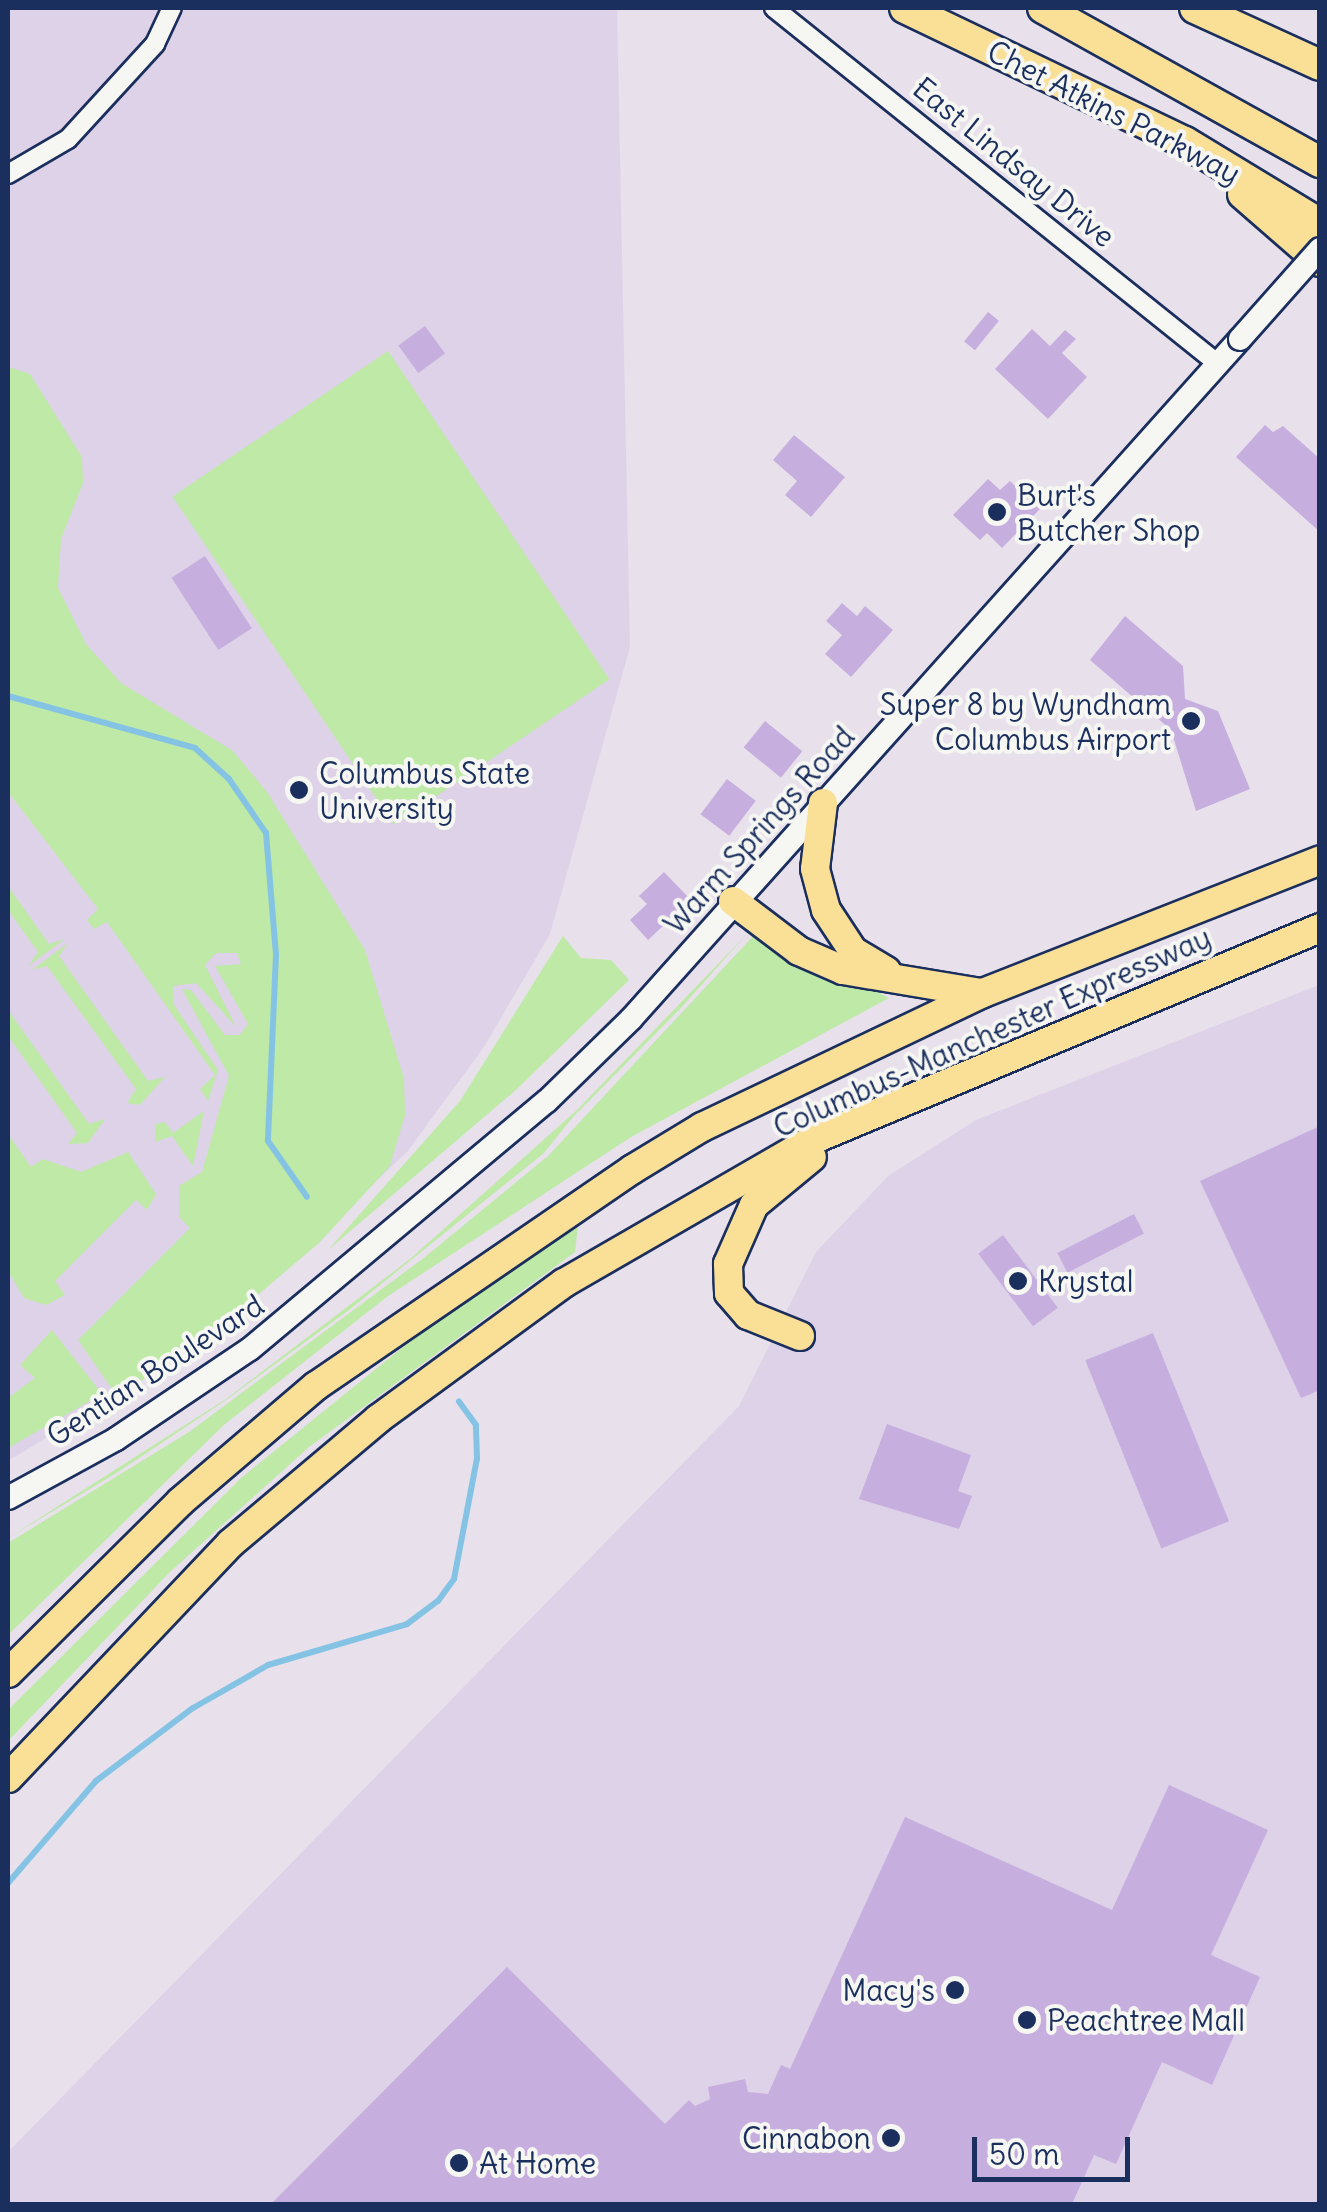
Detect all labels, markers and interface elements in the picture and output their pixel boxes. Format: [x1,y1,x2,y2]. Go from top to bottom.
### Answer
street label: Chet Atkins Parkway [981,33,1247,191]
street label: East Lindsay Drive [906,70,1122,254]
place label: Burt's Butcher Shop [1017,477,1200,548]
marker: Burt's Butcher Shop [986,501,1008,523]
place label: Super 8 by Wyndham Columbus Airport [880,686,1171,756]
marker: Super 8 by Wyndham Columbus Airport [1180,710,1202,732]
street label: Warm Springs Road [656,719,862,941]
place label: Columbus State University [319,755,530,826]
marker: Columbus State University [288,779,310,801]
street label: Columbus-Manchester Expressway [768,919,1216,1145]
place label: Krystal [1038,1263,1133,1299]
marker: Krystal [1007,1270,1029,1292]
street label: Gentian Boulevard [40,1286,270,1454]
place label: Macy's [842,1972,935,2008]
marker: Macy's [944,1979,966,2001]
place label: Peachtree Mall [1047,2002,1245,2038]
marker: Peachtree Mall [1016,2009,1038,2031]
scale bar [977,2117,1134,2179]
place label: Cinnabon [742,2120,871,2156]
marker: Cinnabon [880,2127,902,2149]
text: 50 m [989,2135,1059,2173]
place label: At Home [479,2145,596,2181]
marker: At Home [448,2152,470,2174]

